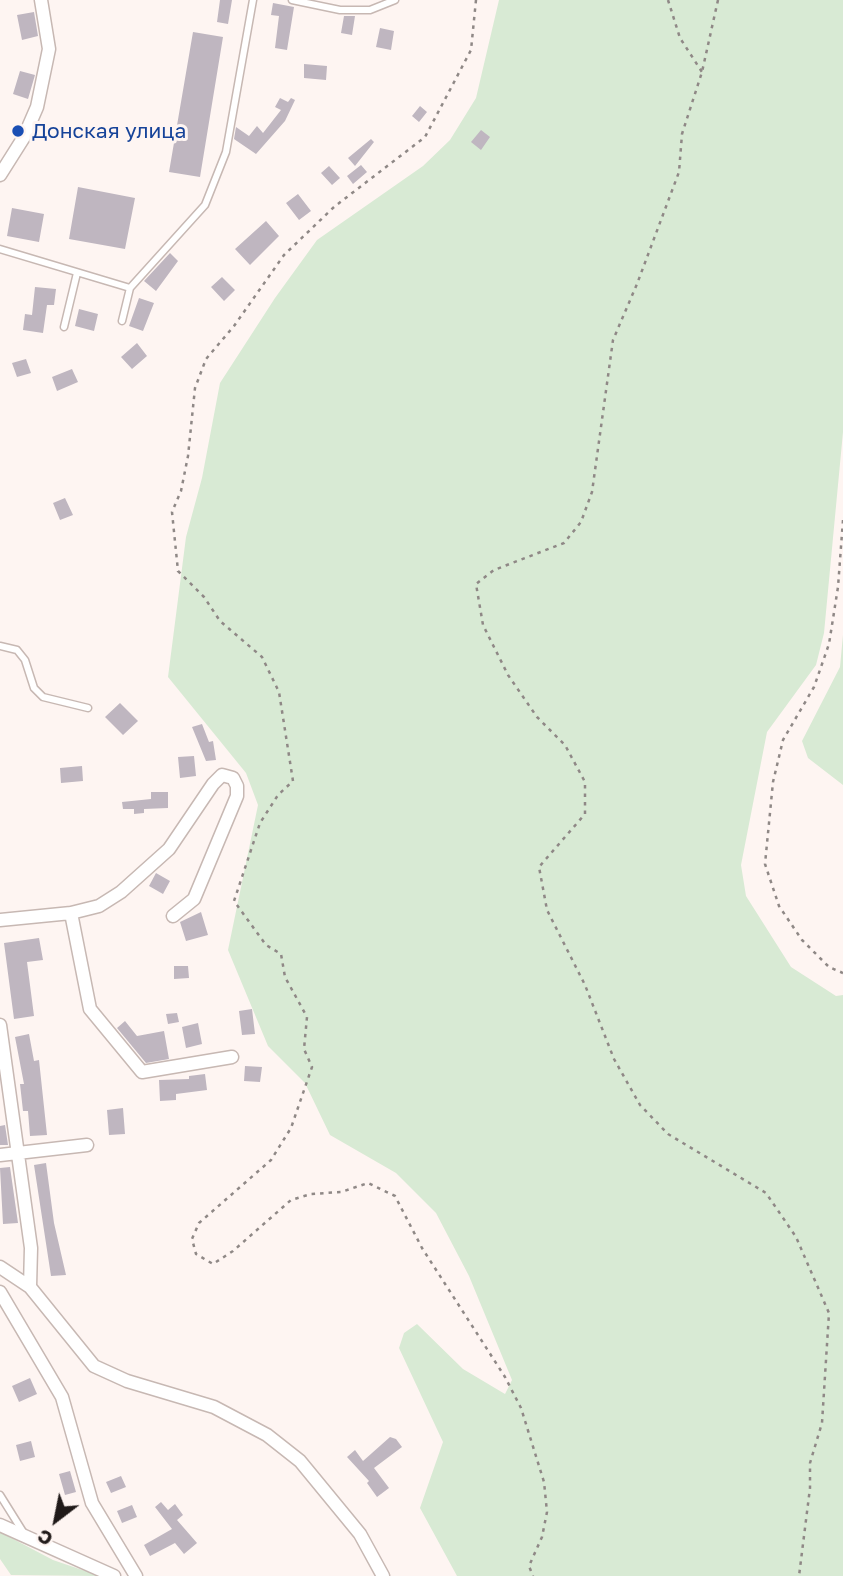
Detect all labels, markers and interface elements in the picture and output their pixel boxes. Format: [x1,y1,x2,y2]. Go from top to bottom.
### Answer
place label: Донская улица [32,118,186,144]
marker: Донская улица [10,123,26,139]
north arrow [21,1485,91,1555]
text: С [33,1525,56,1552]

